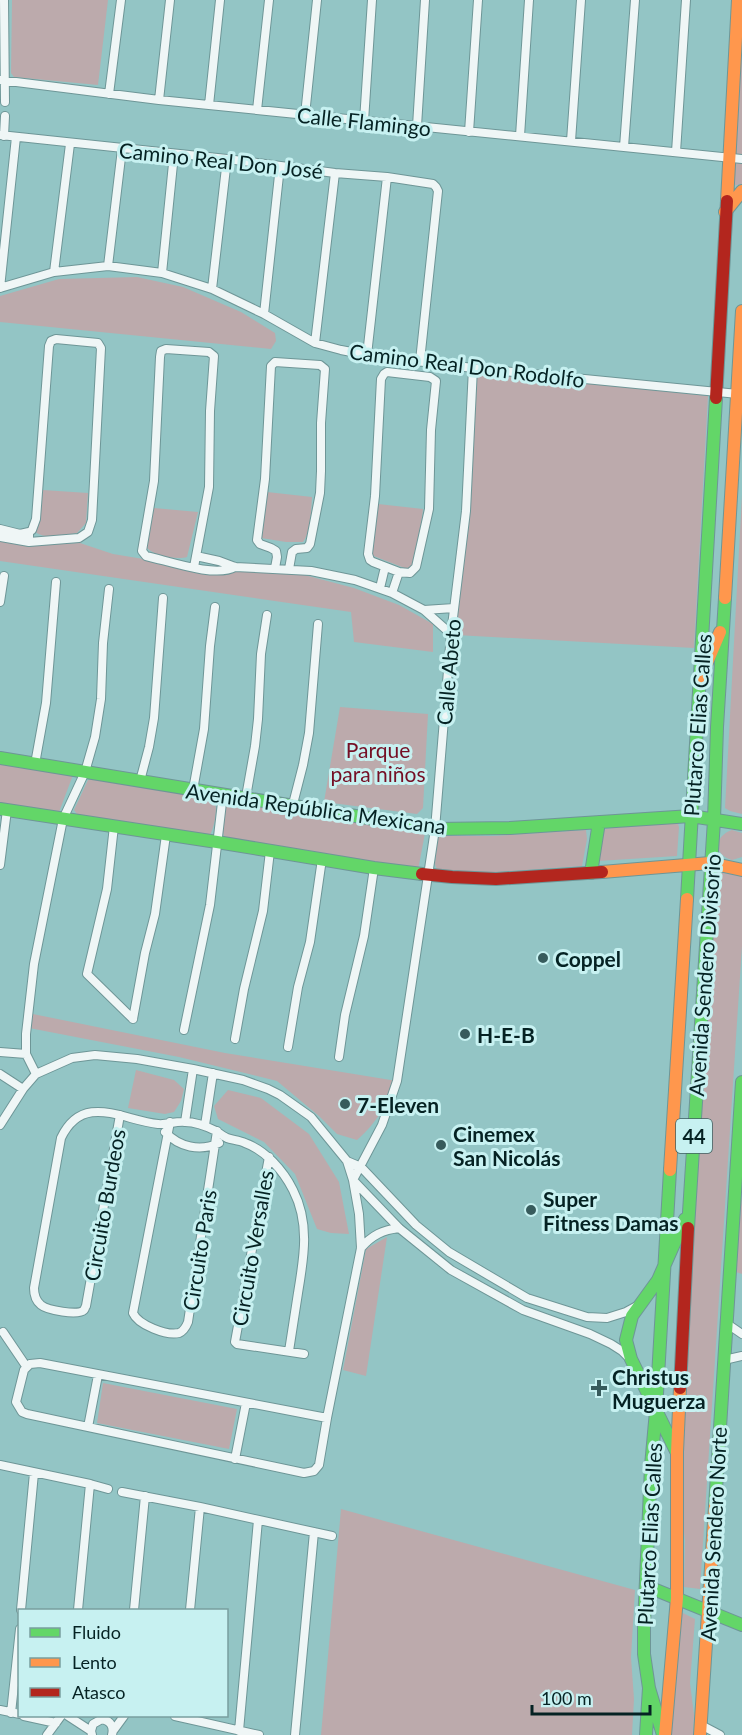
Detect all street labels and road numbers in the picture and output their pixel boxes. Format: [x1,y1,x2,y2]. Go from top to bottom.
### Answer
street label: Calle Flamingo [296,102,432,140]
street label: Camino Real Don José [118,137,324,183]
street label: Camino Real Don Rodolfo [348,338,586,392]
street label: Calle Abeto [431,618,465,726]
street label: Plutarco Elias Calles [678,633,716,817]
street label: Avenida República Mexicana [184,777,448,839]
street label: Avenida Sendero Divisorio [683,853,725,1097]
road number: 44 [676,1119,712,1153]
street label: Circuito Burdeos [78,1127,130,1283]
street label: Circuito Versalles [226,1168,278,1328]
street label: Circuito Paris [177,1188,221,1312]
street label: Avenida Sendero Norte [695,1426,731,1642]
street label: Plutarco Elias Calles [632,1442,666,1626]

